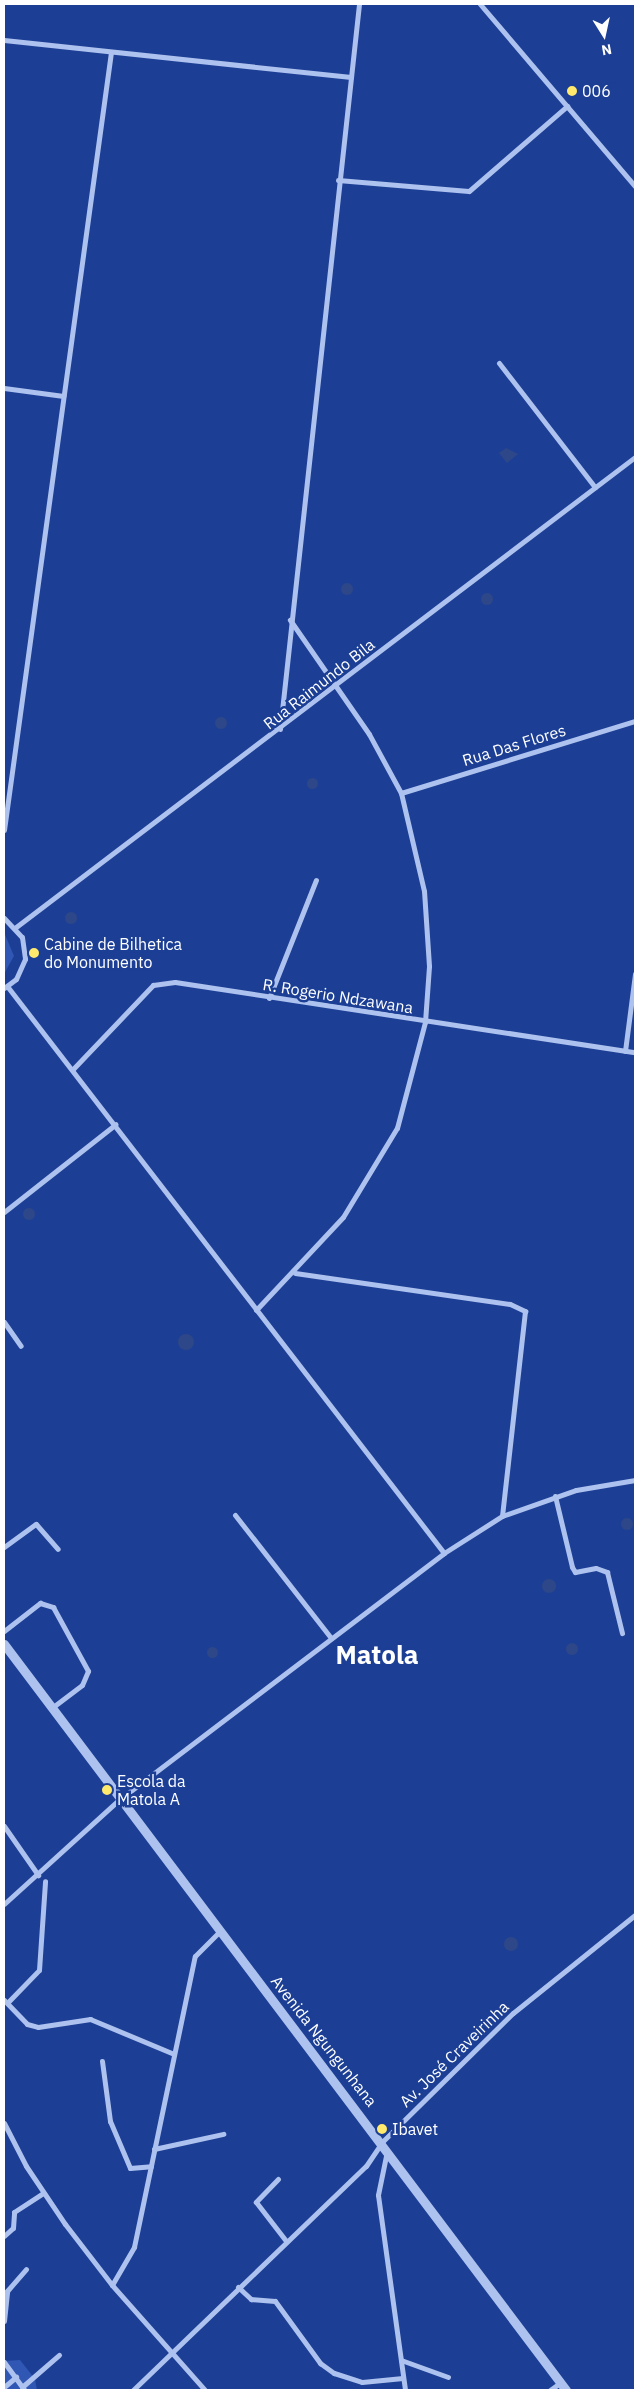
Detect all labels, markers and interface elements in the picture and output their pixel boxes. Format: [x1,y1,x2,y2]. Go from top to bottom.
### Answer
north arrow [579,10,629,60]
text: N [600,40,613,60]
place label: 006 [582,81,611,101]
marker: 006 [566,85,578,97]
street label: Rua Raimundo Bila [260,635,378,733]
street label: Rua Das Flores [460,720,568,770]
place label: Cabine de Bilhetica do Monumento [44,934,182,972]
marker: Cabine de Bilhetica do Monumento [28,947,40,959]
street label: R. Rogerio Ndzawana [261,975,415,1017]
district label: Matola [335,1639,419,1671]
place label: Escola da Matola A [117,1771,186,1809]
marker: Escola da Matola A [101,1784,113,1796]
street label: Avenida Ngungunhana [267,1972,381,2110]
street label: Av. José Craveirinha [396,1997,512,2111]
place label: Ibavet [392,2119,438,2139]
marker: Ibavet [376,2123,388,2135]

